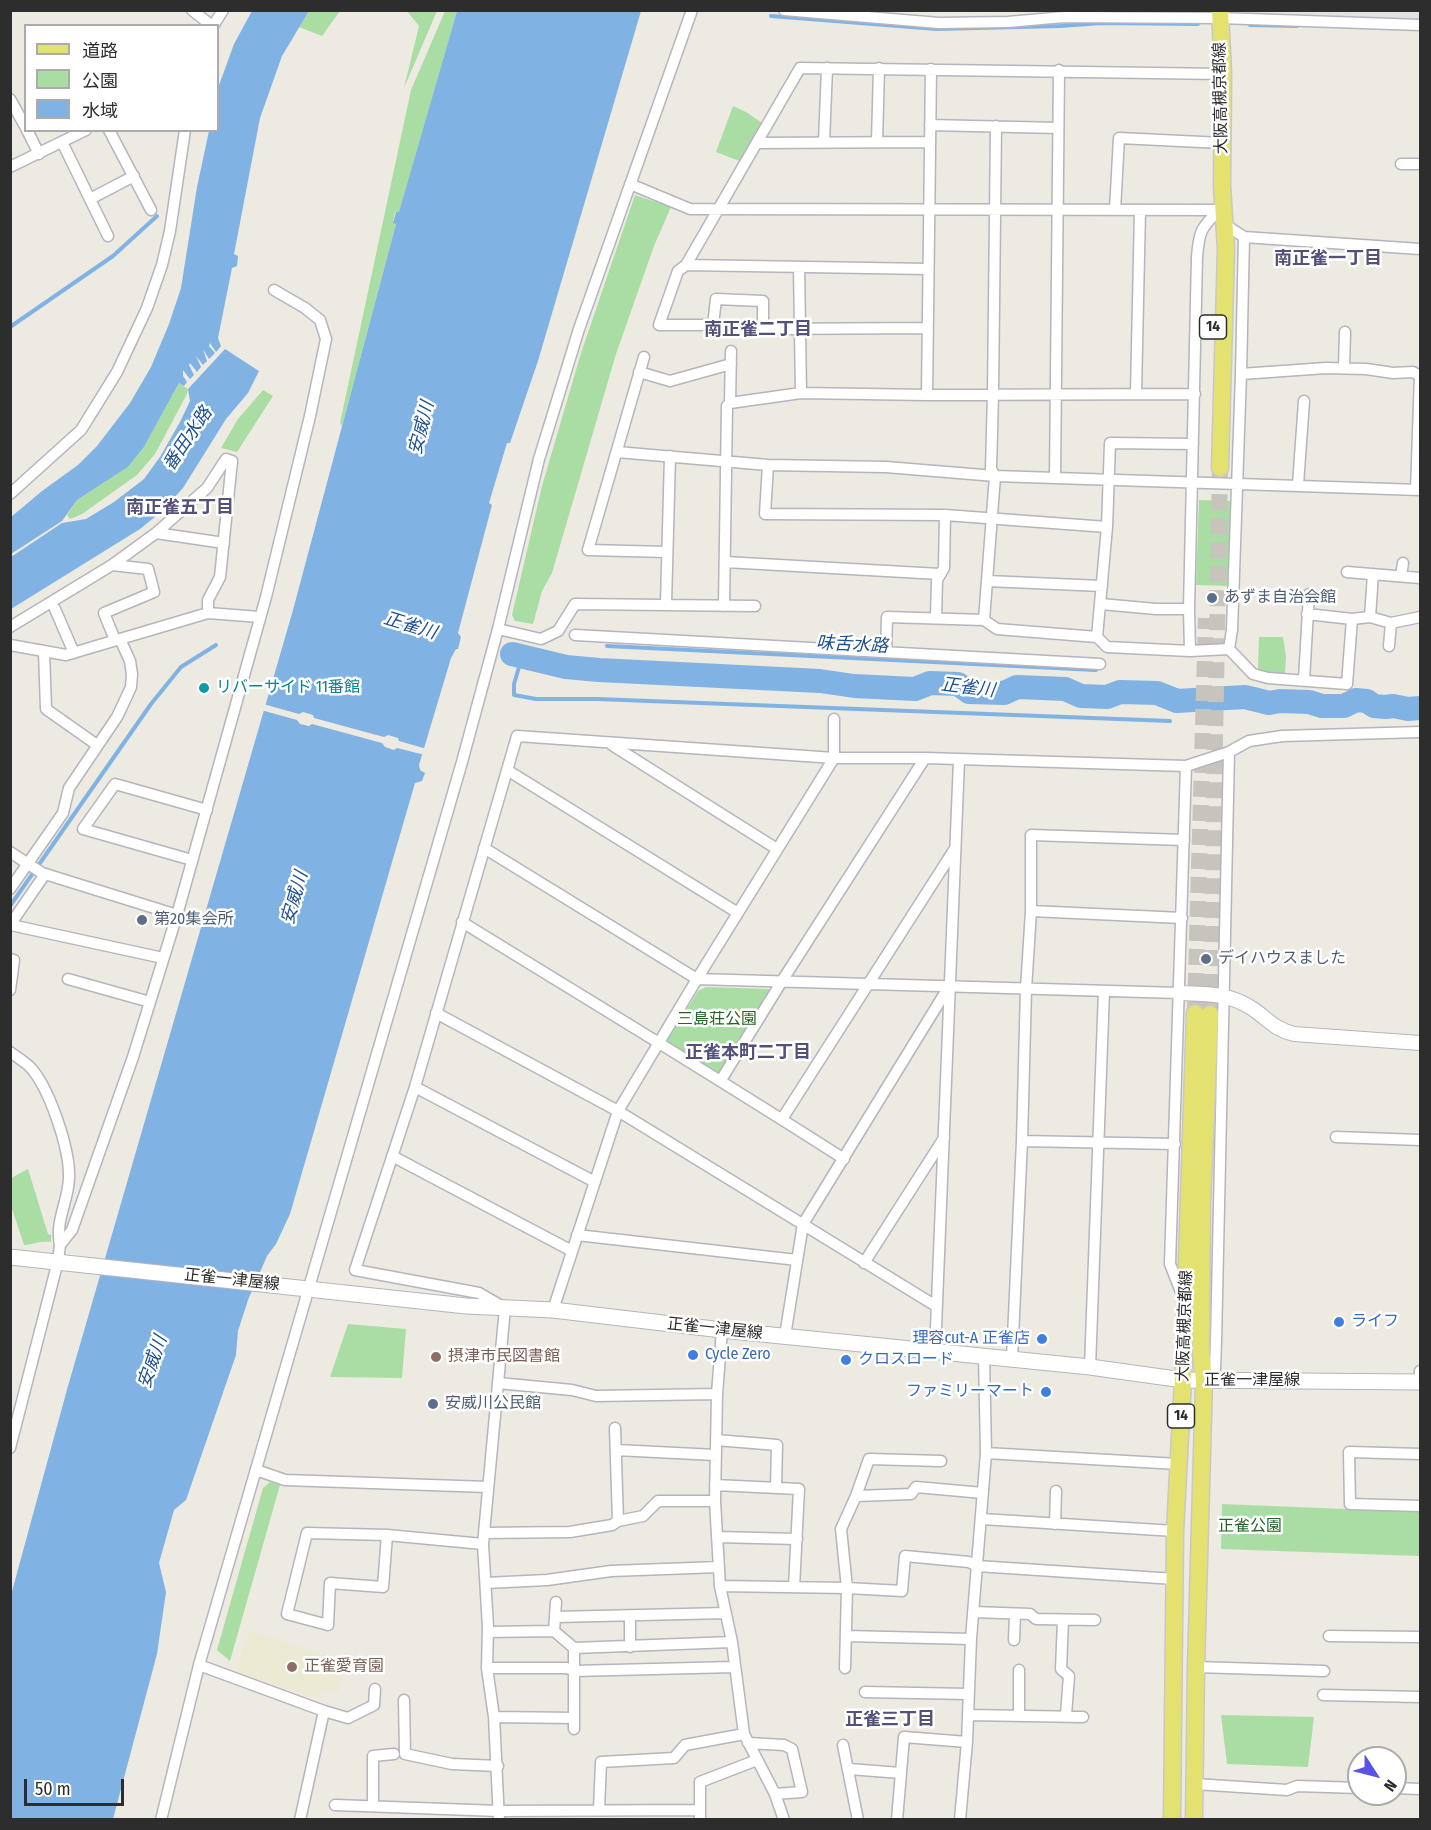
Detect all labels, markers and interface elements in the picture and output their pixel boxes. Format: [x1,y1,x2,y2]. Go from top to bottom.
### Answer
legend [24,24,219,132]
text: 道路 [82,40,118,62]
street label: 大阪高槻京都線 [1210,42,1232,154]
text: 公園 [82,70,118,92]
text: 水域 [82,100,118,122]
district label: 南正雀一丁目 [1274,248,1382,270]
road number: 14 [1200,315,1226,339]
district label: 南正雀二丁目 [704,319,812,341]
water label: 安威川 [405,399,439,457]
water label: 番田水路 [159,403,217,475]
district label: 南正雀五丁目 [126,497,234,519]
place label: あずま自治会館 [1224,588,1336,608]
marker: あずま自治会館 [1205,591,1219,605]
water label: 正雀川 [381,608,439,644]
water label: 味舌水路 [815,632,889,658]
water label: 正雀川 [940,674,996,702]
place label: リバーサイド 11番館 [216,678,360,698]
marker: リバーサイド 11番館 [197,681,211,695]
water label: 安威川 [277,869,313,927]
place label: 第20集会所 [154,910,233,930]
marker: 第20集会所 [135,913,149,927]
place label: デイハウスました [1218,949,1346,969]
marker: デイハウスました [1199,952,1213,966]
park label: 三島荘公園 [677,1010,757,1030]
district label: 正雀本町二丁目 [685,1042,811,1064]
street label: 正雀一津屋線 [183,1265,281,1295]
street label: 大阪高槻京都線 [1173,1270,1197,1382]
place label: ライフ [1351,1312,1399,1332]
street label: 正雀一津屋線 [666,1314,764,1344]
marker: ライフ [1332,1315,1346,1329]
place label: 理容cut-A 正雀店 [912,1329,1030,1349]
marker: 理容cut-A 正雀店 [1035,1332,1049,1346]
water label: 安威川 [134,1333,172,1391]
place label: Cycle Zero [705,1345,771,1365]
place label: 摂津市民図書館 [448,1347,560,1367]
marker: Cycle Zero [686,1348,700,1362]
marker: 摂津市民図書館 [429,1350,443,1364]
place label: クロスロード [858,1350,954,1370]
marker: クロスロード [839,1353,853,1367]
street label: 正雀一津屋線 [1204,1371,1300,1391]
place label: ファミリーマート [906,1382,1034,1402]
marker: ファミリーマート [1039,1385,1053,1399]
place label: 安威川公民館 [445,1394,541,1414]
marker: 安威川公民館 [426,1397,440,1411]
road number: 14 [1168,1404,1194,1428]
park label: 正雀公園 [1218,1517,1282,1537]
place label: 正雀愛育園 [304,1657,384,1677]
marker: 正雀愛育園 [285,1660,299,1674]
district label: 正雀三丁目 [845,1709,935,1731]
north arrow [1347,1746,1407,1806]
scale bar [27,1767,128,1805]
text: N [1380,1776,1401,1795]
text: 50 m [35,1778,71,1800]

